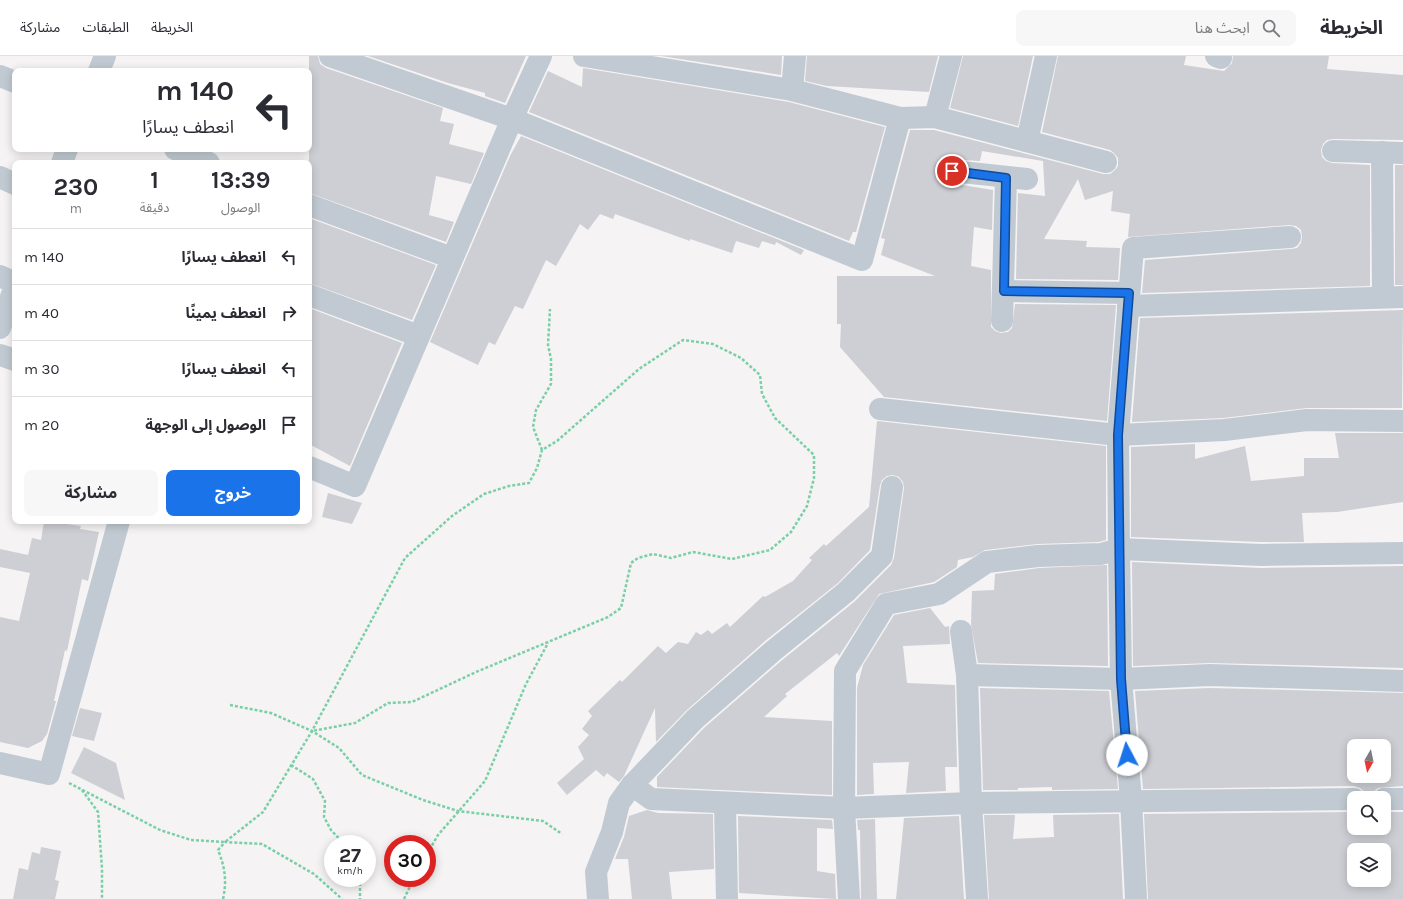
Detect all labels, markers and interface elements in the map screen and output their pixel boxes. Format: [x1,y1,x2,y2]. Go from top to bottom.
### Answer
search box [1016,10,1296,46]
icon: search [1260,17,1282,39]
text: الخريطة [1320,17,1383,39]
text: مشاركة [20,19,60,36]
text: الطبقات [82,19,129,36]
text: الخريطة [151,19,193,36]
text: ابحث هنا [1195,19,1250,37]
text: 140 m [156,74,234,107]
icon: left [248,84,300,136]
text: انعطف يسارًا [142,116,234,138]
pin [935,154,969,188]
icon: arrive [941,160,963,182]
text: 1 [150,166,159,194]
text: 13:39 [211,166,270,194]
text: 230 [54,173,98,201]
text: دقيقة [140,200,169,215]
text: الوصول [221,200,260,215]
text: m [70,201,82,216]
icon: left [278,246,300,268]
text: 140 m [24,248,64,266]
text: انعطف يسارًا [182,248,266,266]
icon: right [278,302,300,324]
text: 40 m [24,304,59,322]
text: انعطف يمينًا [186,304,266,322]
icon: left [278,358,300,380]
text: 30 m [24,360,59,378]
text: انعطف يسارًا [182,360,266,378]
icon: arrive [278,414,300,436]
text: 20 m [24,416,59,434]
text: الوصول إلى الوجهة [145,416,266,434]
button: مشاركة [24,470,158,516]
button: خروج [166,470,300,516]
position arrow [1106,734,1148,776]
north arrow [1347,739,1391,783]
map controls [1347,739,1391,887]
button: search [1347,791,1391,835]
speed limit sign: 30 [384,835,436,887]
button: layers [1347,843,1391,887]
text: 27 [339,844,361,867]
text: km/h [337,865,363,877]

